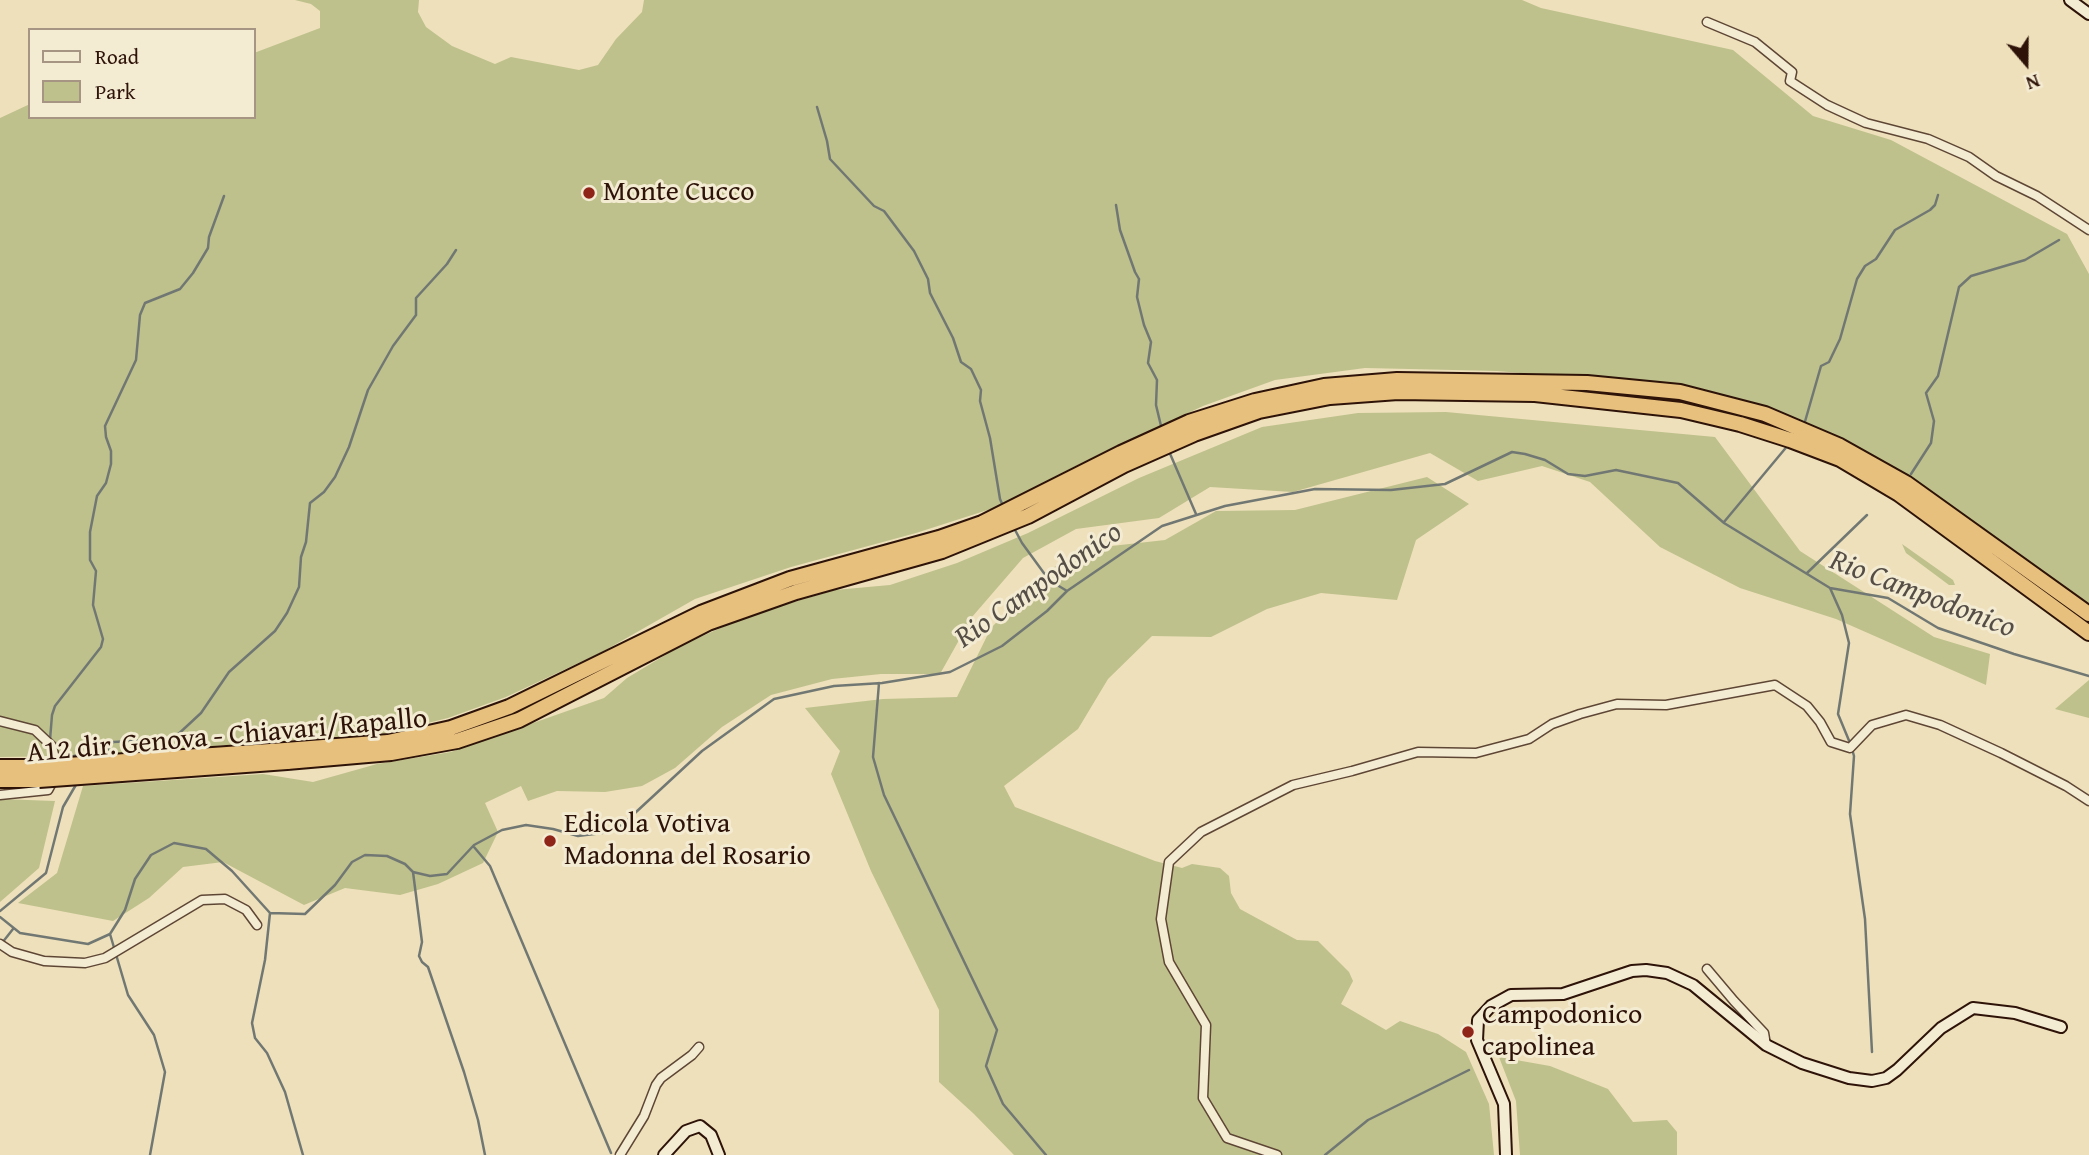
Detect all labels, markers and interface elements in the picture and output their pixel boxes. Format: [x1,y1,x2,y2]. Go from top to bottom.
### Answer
legend [28,28,256,119]
north arrow [1991,28,2061,98]
text: Road [95,41,139,72]
text: N [2022,67,2044,98]
text: Park [95,76,136,107]
place label: Monte Cucco [603,176,755,210]
marker: Monte Cucco [581,185,597,201]
water label: Rio Campodonico [949,515,1129,657]
water label: Rio Campodonico [1824,543,2020,647]
street label: A12 dir. Genova - Chiavari/Rapallo [26,703,428,771]
place label: Edicola Votiva Madonna del Rosario [564,808,811,874]
marker: Edicola Votiva Madonna del Rosario [542,833,558,849]
place label: Campodonico capolinea [1482,999,1642,1065]
marker: Campodonico capolinea [1460,1024,1476,1040]

